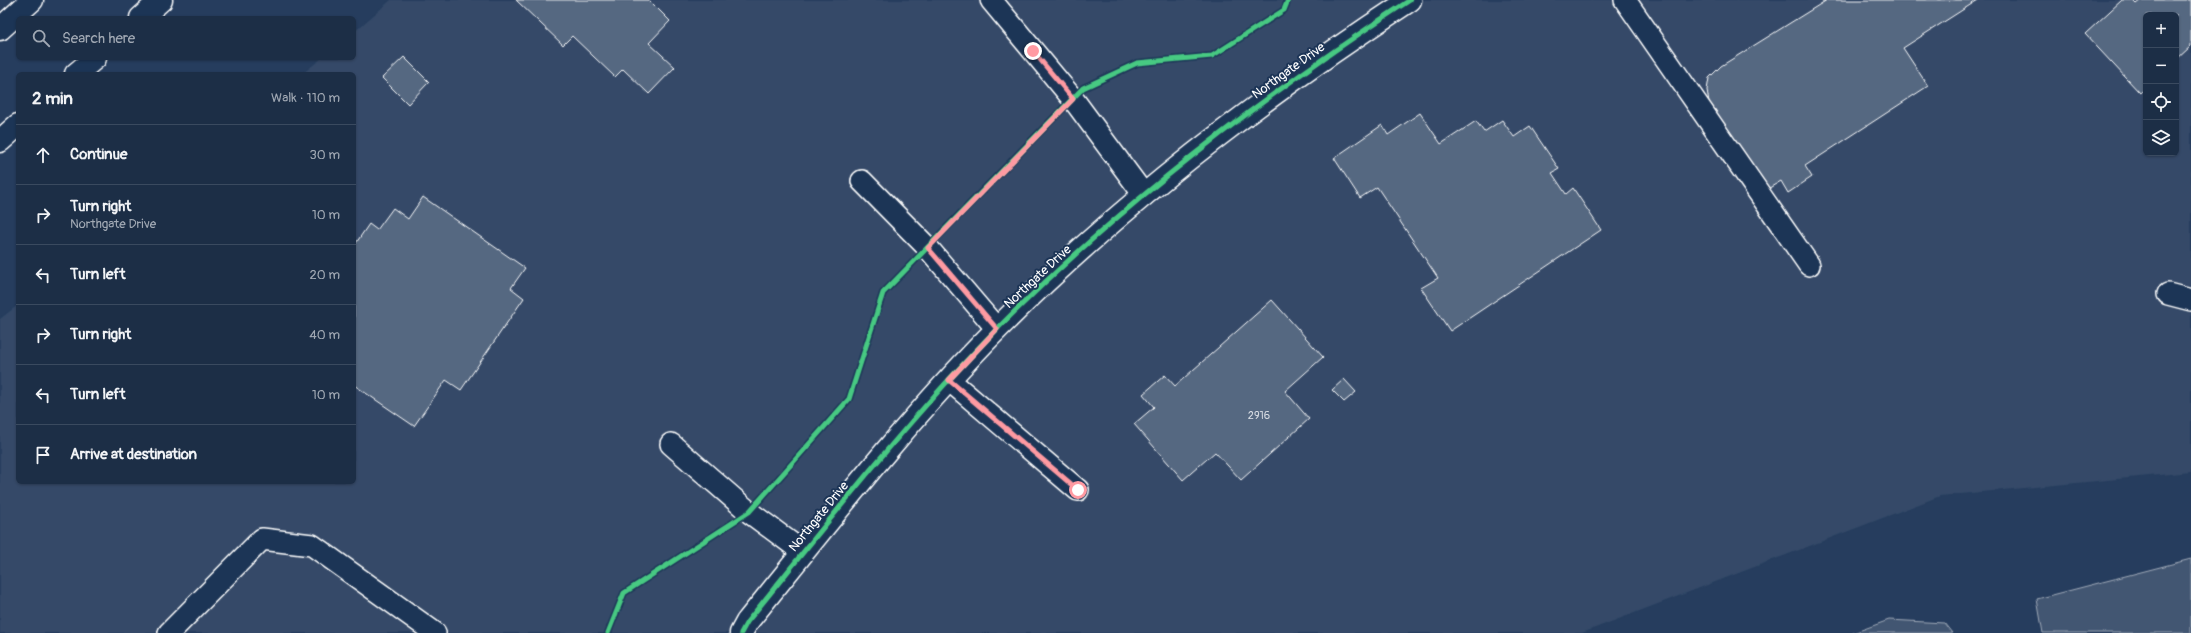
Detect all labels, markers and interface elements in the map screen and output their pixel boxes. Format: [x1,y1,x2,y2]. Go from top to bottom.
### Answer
map controls [2143,12,2179,156]
button: + [2143,12,2179,48]
search box [16,16,356,60]
icon: search [30,27,52,49]
text: Search here [62,29,135,48]
street label: Northgate Drive [1249,39,1329,103]
route end [1024,42,1042,60]
button: − [2143,48,2179,84]
button: locate [2143,84,2179,120]
text: 2 min [32,88,73,109]
text: Walk · 110 m [271,90,340,106]
button: layers [2143,120,2179,156]
icon: ahead [32,144,54,166]
text: Continue [70,145,128,164]
text: 30 m [310,147,340,163]
text: Turn right [70,197,131,216]
icon: right [32,204,54,226]
text: 10 m [312,207,340,223]
text: Northgate Drive [70,216,156,232]
street label: Northgate Drive [1001,241,1075,312]
icon: left [32,264,54,286]
text: Turn left [70,265,126,284]
text: 20 m [309,267,340,283]
icon: right [32,324,54,346]
text: Turn right [70,325,131,344]
text: 40 m [309,327,340,343]
icon: left [32,384,54,406]
text: Turn left [70,385,126,404]
text: 10 m [312,387,340,403]
house number: 2916 [1248,409,1270,422]
icon: arrive [32,444,54,466]
text: Arrive at destination [70,445,197,464]
street label: Northgate Drive [785,478,852,555]
route start [1069,481,1087,499]

